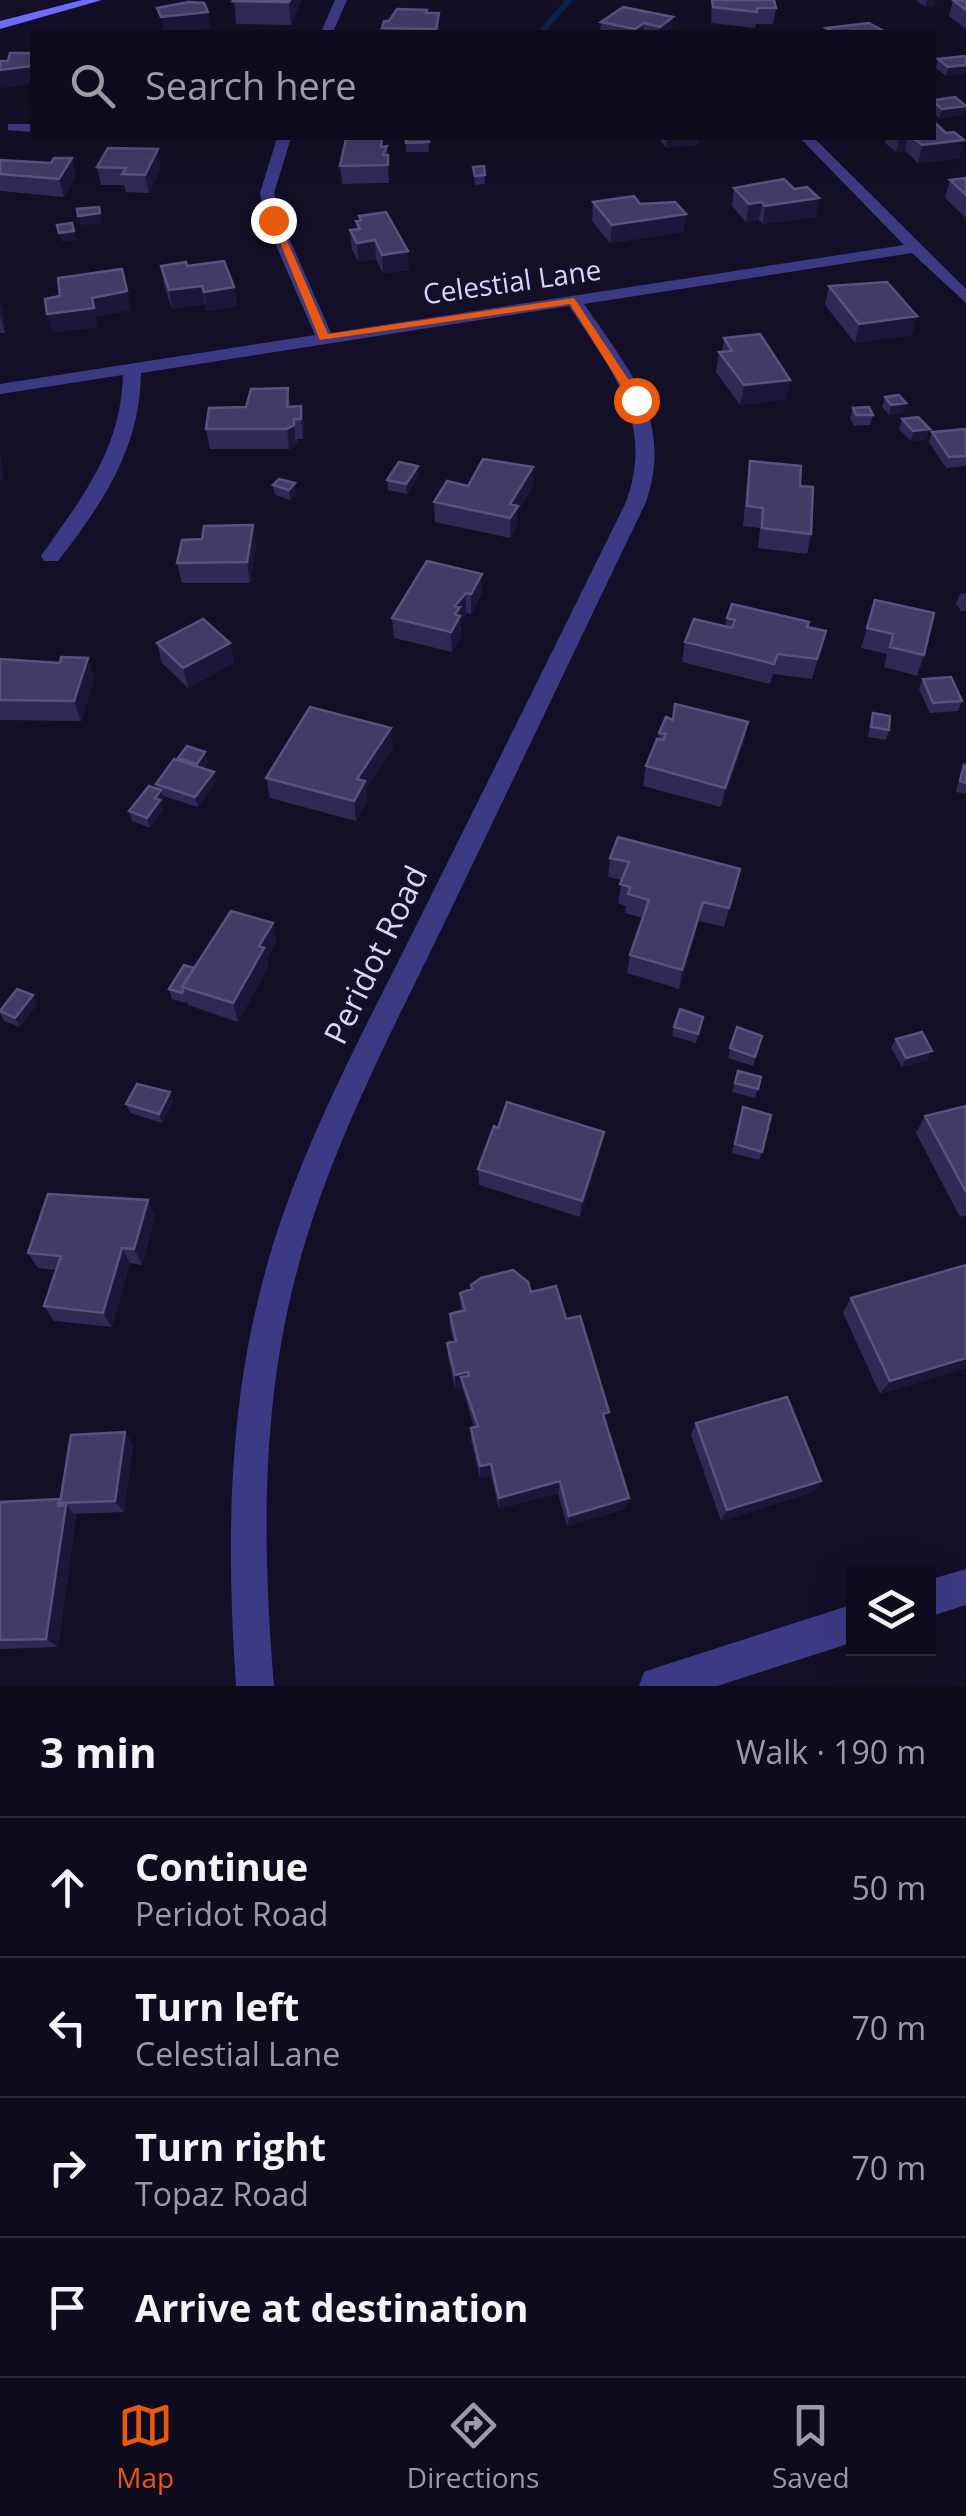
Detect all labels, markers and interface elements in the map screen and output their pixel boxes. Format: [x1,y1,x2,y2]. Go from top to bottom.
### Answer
search box [30,30,936,140]
icon: search [65,58,120,113]
text: Search here [145,59,357,111]
route end [251,198,297,244]
street label: Celestial Lane [420,250,603,312]
route start [614,378,660,424]
street label: Peridot Road [313,858,436,1051]
map controls [846,1566,936,1656]
button: layers [846,1566,936,1656]
text: 3 min [40,1723,157,1780]
text: Walk · 190 m [736,1730,926,1773]
text: Continue [135,1840,308,1892]
icon: ahead [40,1860,95,1915]
text: 50 m [851,1866,926,1909]
text: Peridot Road [135,1892,328,1935]
text: Turn left [135,1980,299,2032]
icon: left [40,2000,95,2055]
text: 70 m [851,2006,926,2049]
text: Celestial Lane [135,2032,340,2075]
text: Turn right [135,2120,326,2172]
icon: right [40,2140,95,2195]
text: 70 m [851,2146,926,2189]
text: Topaz Road [135,2172,309,2215]
icon: arrive [40,2280,95,2335]
text: Arrive at destination [135,2281,529,2333]
tab: Map [116,2398,174,2496]
tab: Directions [407,2398,539,2496]
tab: Saved [772,2398,850,2496]

